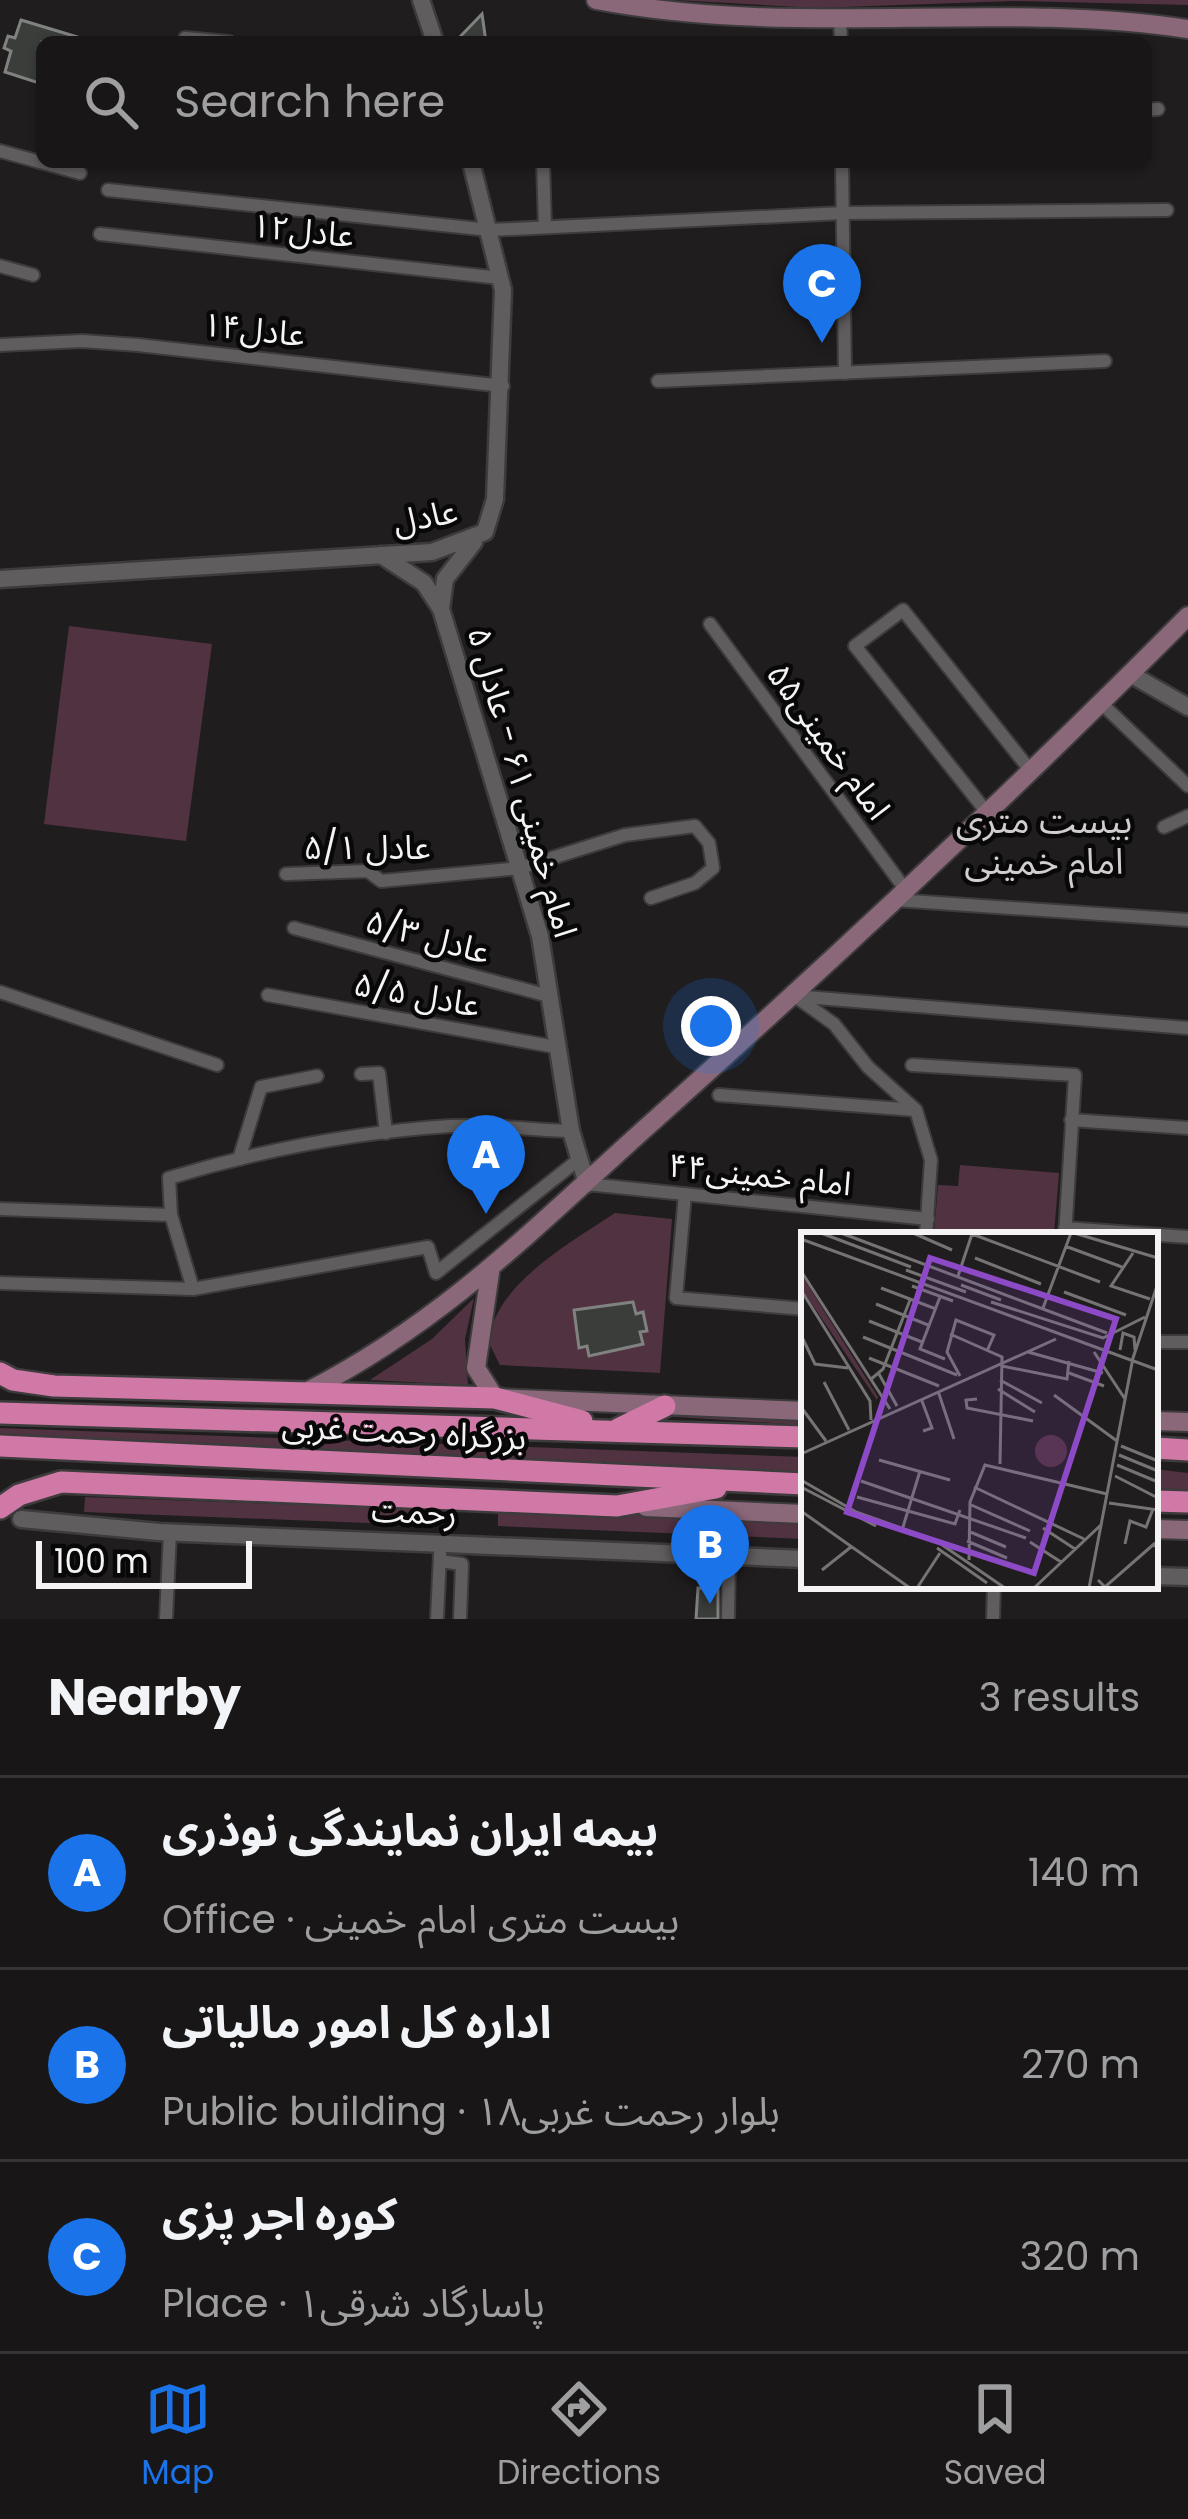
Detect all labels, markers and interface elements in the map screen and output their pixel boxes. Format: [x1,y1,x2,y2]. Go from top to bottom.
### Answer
search box [36,36,1152,168]
icon: search [78,69,144,135]
text: Search here [174,70,445,133]
street label: عادل۱۲ [249,202,356,259]
pin: C [783,244,861,343]
street label: عادل۱۴ [200,301,307,358]
street label: عادل [389,487,461,546]
street label: امام خمینی ۶۱ - عادل ۵ [455,621,589,943]
street label: امام خمینی۵۵ [755,653,902,830]
district label: بیست متری امام خمینی [956,795,1132,889]
street label: عادل ۵/۱ [303,824,431,871]
street label: عادل ۵/۳ [360,897,495,976]
street label: عادل ۵/۵ [350,960,484,1029]
your location [681,996,741,1056]
pin: A [447,1115,525,1214]
street label: ۴۴امام خمینی [666,1142,854,1208]
inset map [801,1232,1158,1589]
street label: بزرگراه رحمت غربی [281,1402,527,1461]
street label: رحمت [371,1487,457,1536]
pin: B [671,1505,749,1604]
scale bar [36,1535,252,1588]
text: 100 m [54,1538,149,1585]
text: Nearby [48,1661,241,1733]
text: 3 results [978,1670,1140,1725]
text: بیمه ایران نمایندگی نوذری [162,1799,658,1862]
text: A [73,1845,101,1900]
text: 140 m [1028,1845,1140,1900]
text: Office · بیست متری امام خمینی [162,1892,679,1947]
text: اداره کل امور مالیاتی [162,1991,551,2054]
text: B [74,2037,100,2092]
text: 270 m [1021,2037,1140,2092]
text: Public building · بلوار رحمت غربی۱۸ [162,2084,780,2139]
text: کوره اجر پزی [162,2183,397,2246]
text: C [72,2229,102,2284]
text: 320 m [1020,2229,1140,2284]
text: Place · پاسارگاد شرقی۱ [162,2276,545,2331]
tab: Map [141,2376,214,2498]
tab: Directions [497,2376,661,2498]
tab: Saved [944,2376,1047,2498]

